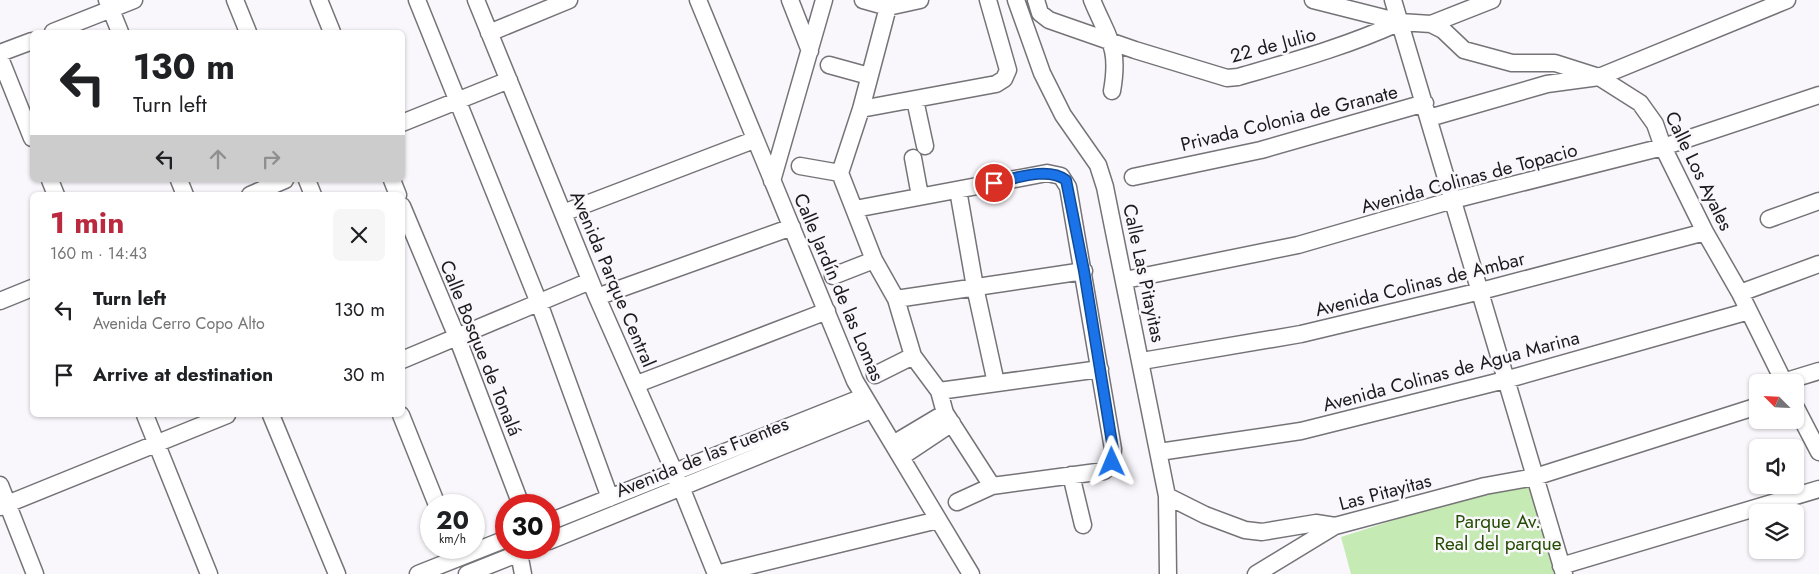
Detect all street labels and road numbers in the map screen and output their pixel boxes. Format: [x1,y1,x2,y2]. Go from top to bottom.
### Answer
street label: 22 de Julio [1227,21,1319,69]
street label: Privada Colonia de Granate [1178,78,1401,158]
street label: Calle Los Ayales [1658,107,1740,235]
street label: Avenida Colinas de Topacio [1358,136,1580,220]
street label: Avenida Parque Central [564,187,662,371]
street label: Calle Jardín de las Lomas [787,189,891,385]
street label: Calle Las Pitayitas [1116,201,1172,345]
street label: Avenida Colinas de Ambar [1312,245,1528,323]
street label: Calle Bosque de Tonalá [433,256,529,440]
street label: Avenida Colinas de Agua Marina [1320,324,1582,418]
street label: Avenida de las Fuentes [612,410,793,504]
street label: Las Pitayitas [1336,467,1435,517]

